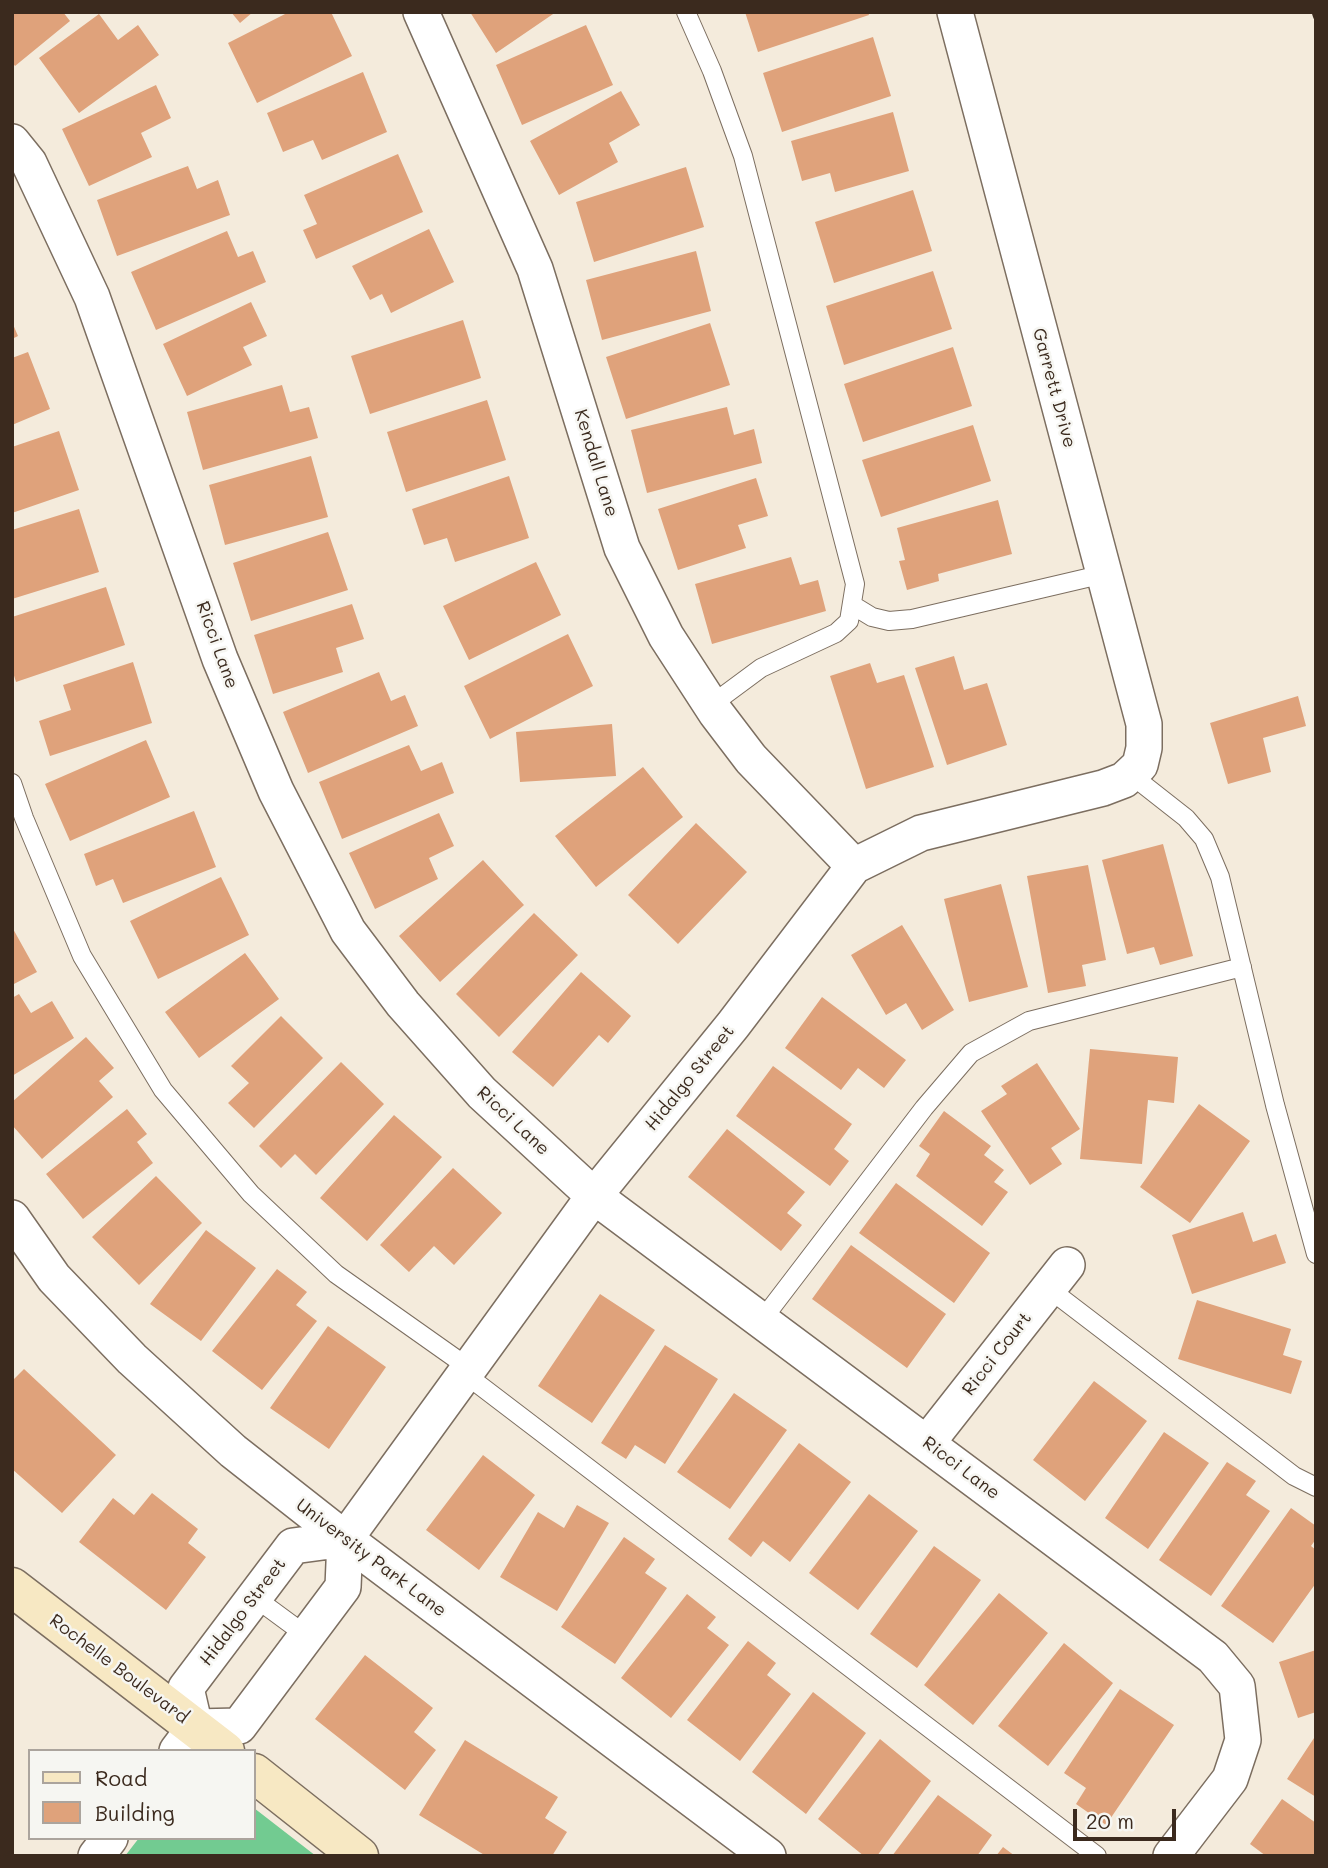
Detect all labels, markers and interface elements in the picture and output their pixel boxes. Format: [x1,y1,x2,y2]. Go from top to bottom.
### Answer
street label: Garrett Drive [1028,326,1080,450]
street label: Kendall Lane [569,407,623,519]
street label: Ricci Lane [191,598,243,692]
street label: Hidalgo Street [641,1021,739,1135]
street label: Ricci Lane [472,1082,554,1160]
street label: Ricci Court [958,1308,1036,1400]
street label: Ricci Lane [918,1432,1004,1504]
street label: University Park Lane [291,1494,451,1622]
street label: Hidalgo Street [195,1554,291,1670]
street label: Rochelle Boulevard [45,1610,193,1728]
legend [28,1749,256,1840]
text: Road [95,1764,147,1791]
scale bar [1076,1794,1179,1838]
text: Building [95,1799,175,1826]
text: 20 m [1086,1807,1134,1834]

